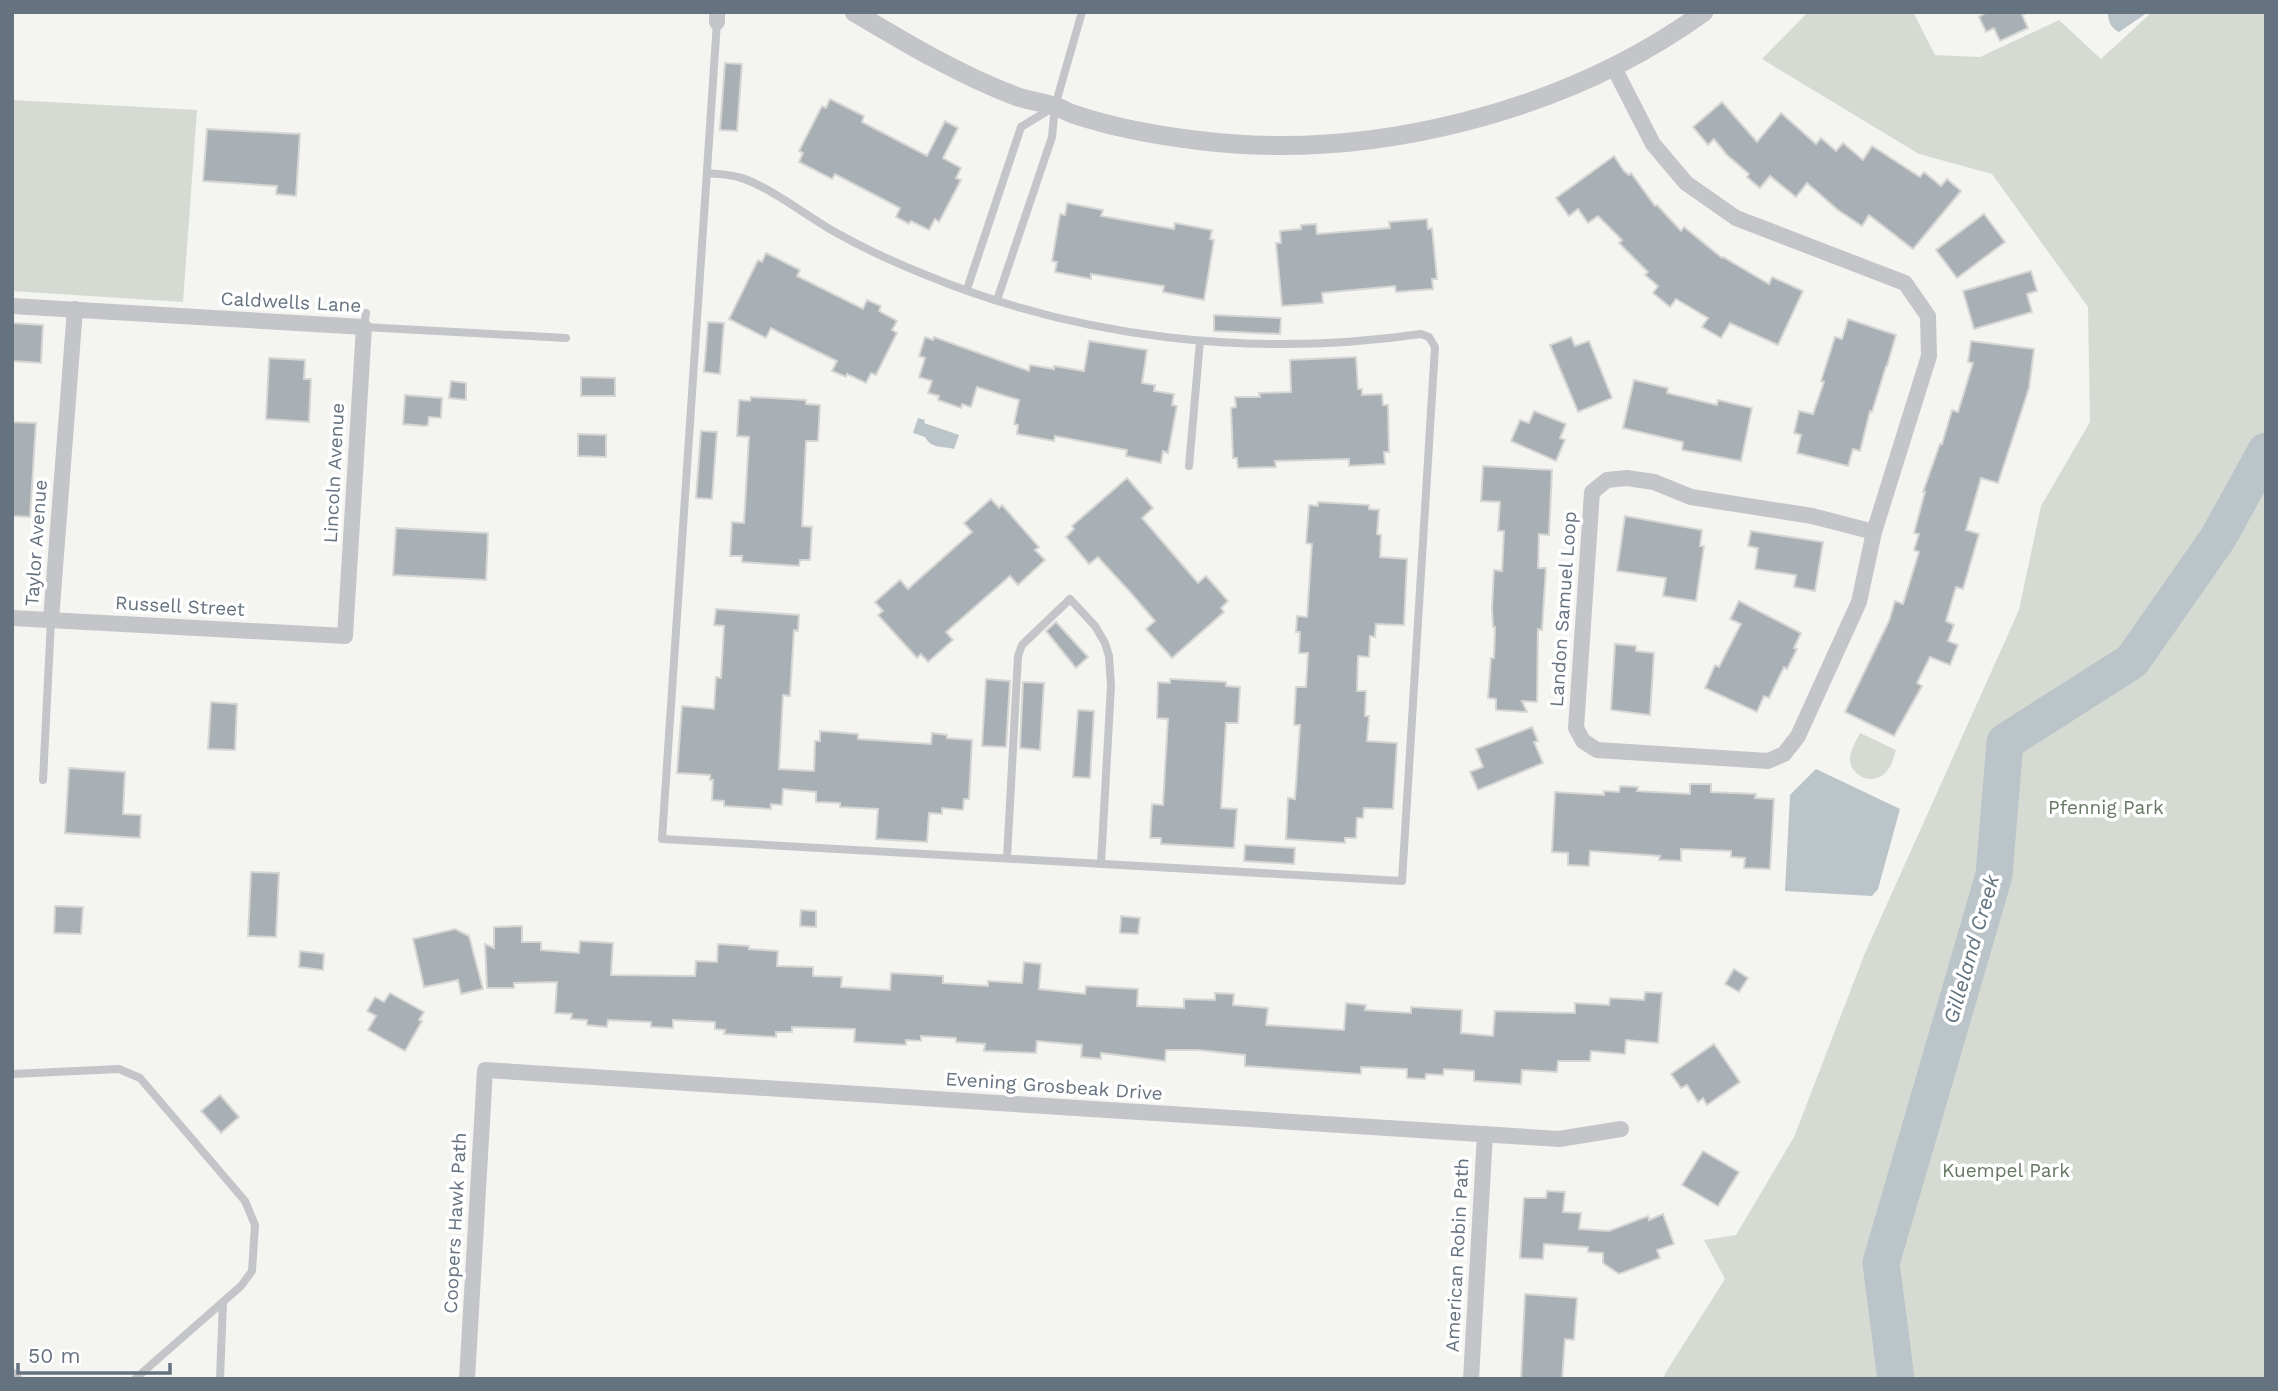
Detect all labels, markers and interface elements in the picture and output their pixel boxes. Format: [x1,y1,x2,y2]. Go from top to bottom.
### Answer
street label: Caldwells Lane [220,287,362,317]
street label: Lincoln Avenue [319,402,349,544]
street label: Taylor Avenue [20,479,52,607]
street label: Landon Samuel Loop [1545,510,1581,708]
street label: Russell Street [115,591,245,621]
park label: Pfennig Park [2048,796,2164,819]
water label: Gilleland Creek [1938,871,2004,1026]
street label: Evening Grosbeak Drive [945,1067,1163,1105]
street label: Coopers Hawk Path [439,1132,471,1314]
street label: American Robin Path [1440,1157,1474,1353]
park label: Kuempel Park [1942,1159,2070,1182]
scale bar [18,1332,170,1376]
text: 50 m [28,1343,80,1368]

